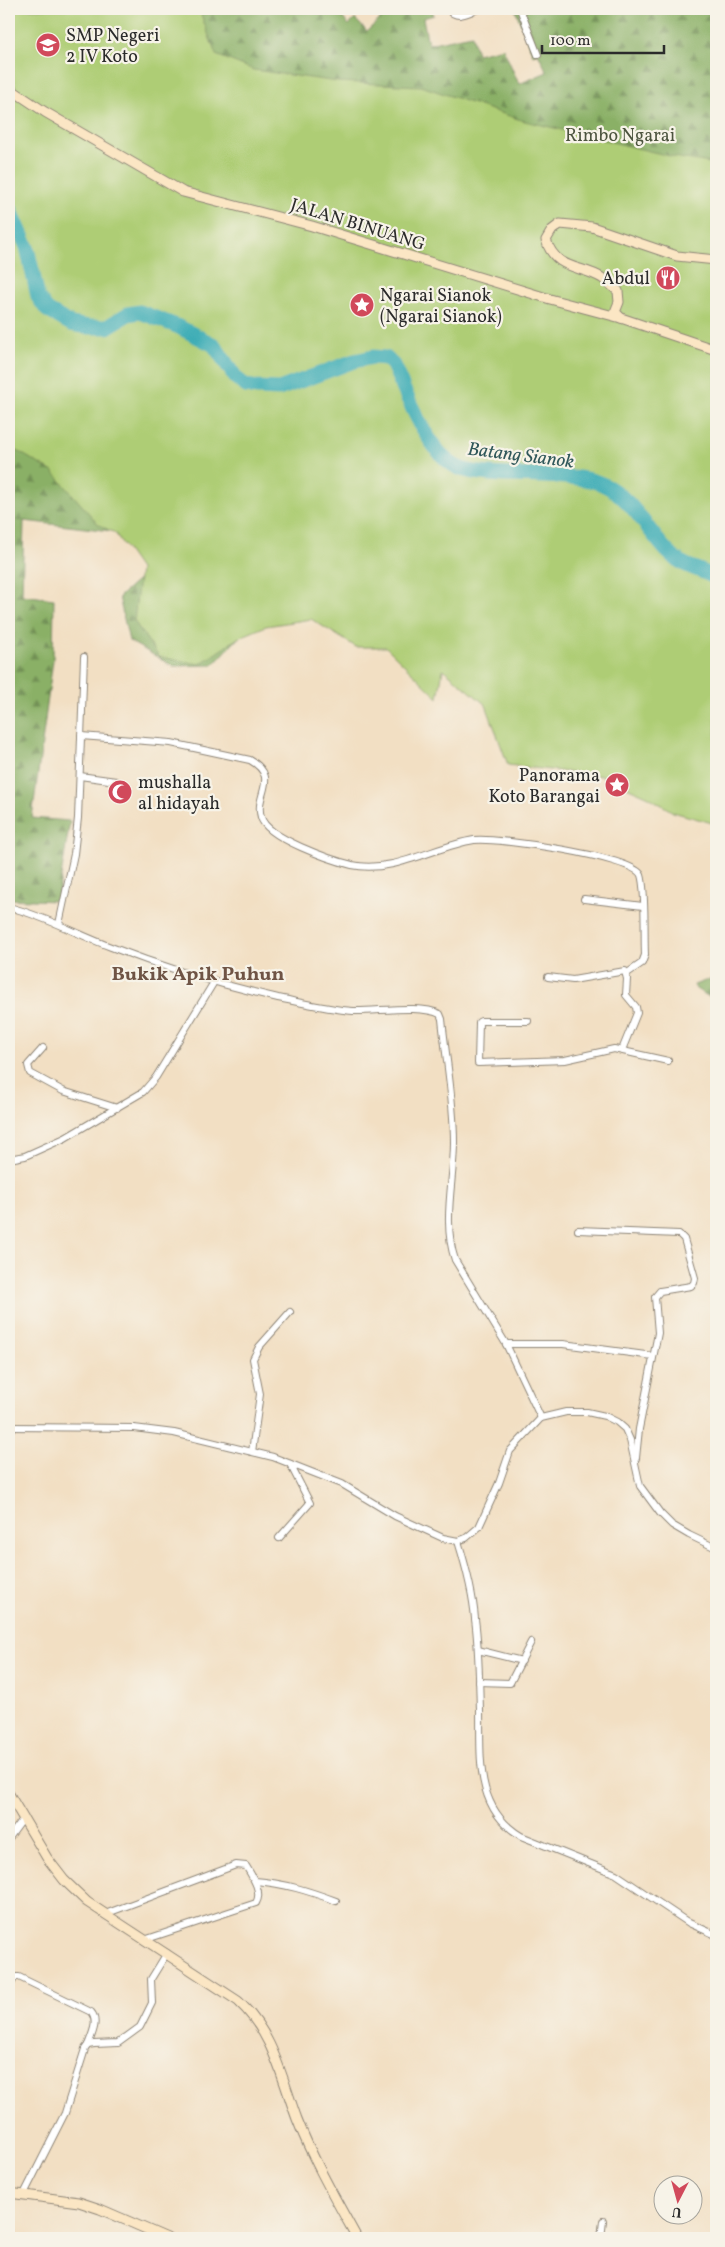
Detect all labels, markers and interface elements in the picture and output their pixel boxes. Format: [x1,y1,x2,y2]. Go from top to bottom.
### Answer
scale bar [542,22,665,54]
place label: SMP Negeri 2 IV Koto [66,24,159,70]
text: 100 m [550,31,590,52]
school or university icon: SMP Negeri 2 IV Koto [35,32,61,58]
park label: Rimbo Ngarai [565,124,675,149]
street label: JALAN BINUANG [287,193,428,258]
restaurant icon: Abdul [655,265,681,291]
place label: Abdul [602,267,650,292]
place label: Ngarai Sianok (Ngarai Sianok) [380,284,502,330]
place icon: Ngarai Sianok (Ngarai Sianok) [349,292,375,318]
water label: Batang Sianok [466,437,576,475]
place label: Panorama Koto Barangai [489,764,600,810]
place label: mushalla al hidayah [138,771,220,817]
place icon: Panorama Koto Barangai [604,772,630,798]
mosque icon: mushalla al hidayah [107,779,133,805]
district label: Bukik Apik Puhun [111,961,285,989]
north arrow [652,2174,702,2224]
text: U [671,2201,683,2221]

